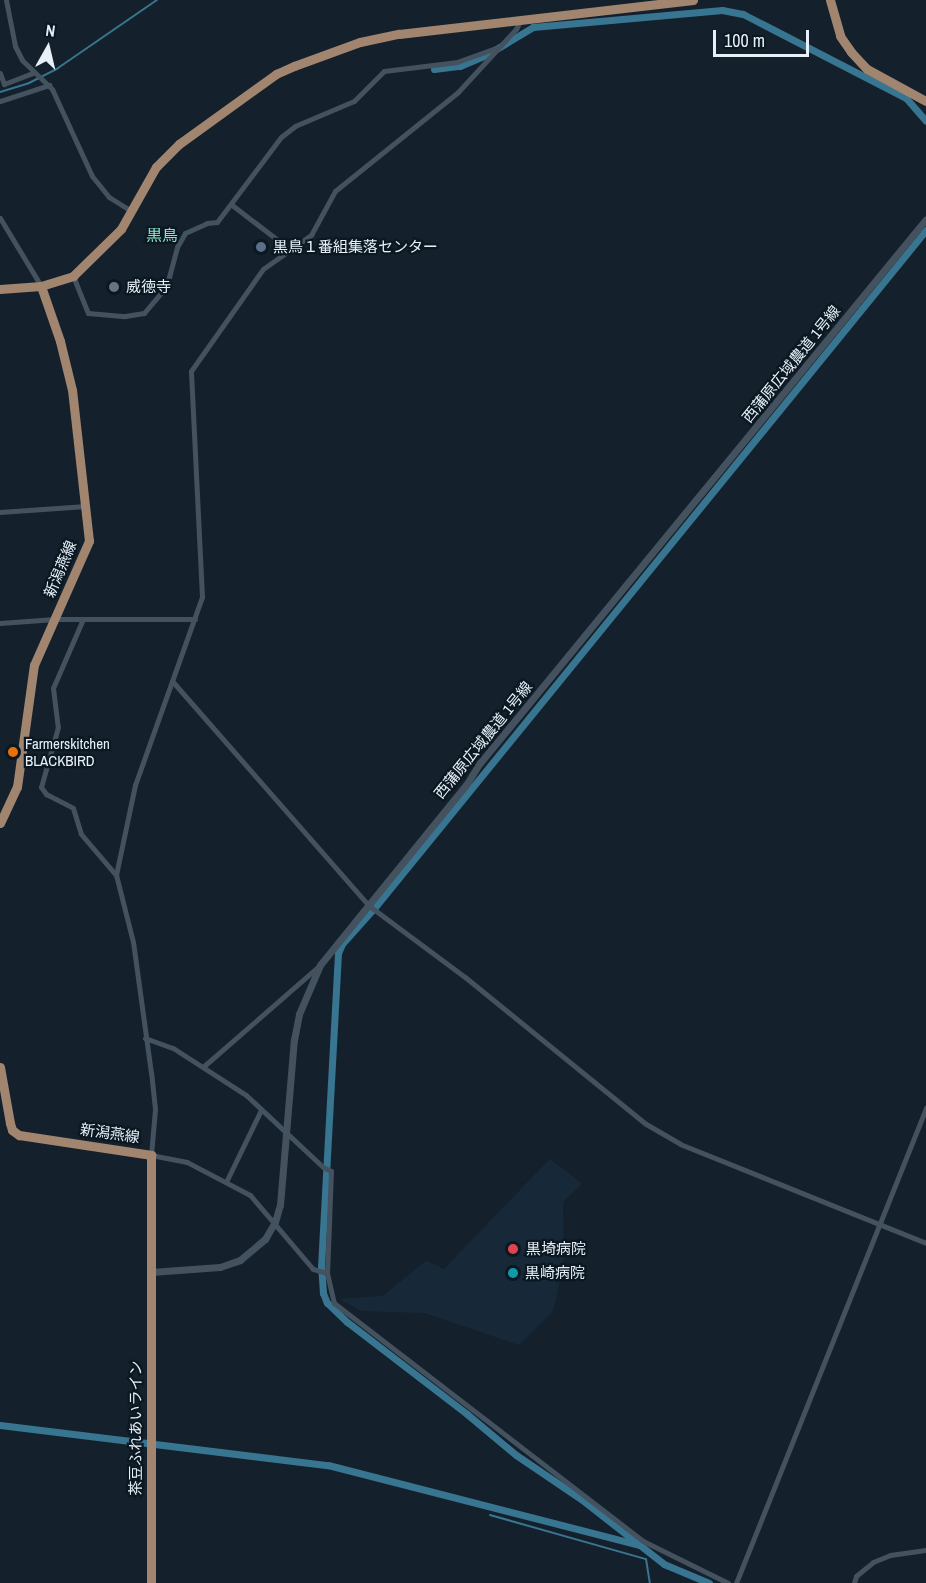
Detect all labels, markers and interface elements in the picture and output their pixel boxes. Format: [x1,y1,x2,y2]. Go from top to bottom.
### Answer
north arrow [18,18,78,78]
scale bar [716,18,812,56]
text: N [44,19,57,42]
text: 100 m [724,28,765,53]
district label: 黒鳥 [146,225,178,245]
place label: 黒鳥１番組集落センター [273,238,438,256]
marker: 黒鳥１番組集落センター [254,240,268,254]
place label: 威徳寺 [126,278,171,296]
marker: 威徳寺 [107,280,121,294]
street label: 西蒲原広域農道 1号線 [738,302,844,426]
street label: 新潟燕線 [40,538,80,600]
street label: 西蒲原広域農道 1号線 [430,678,536,802]
place label: Farmerskitchen BLACKBIRD [25,734,110,769]
marker: Farmerskitchen BLACKBIRD [6,745,20,759]
street label: 新潟燕線 [79,1120,141,1146]
marker: 黒埼病院 [504,1240,522,1258]
place label: 黒埼病院 [526,1240,586,1258]
place label: 黒崎病院 [525,1264,585,1282]
marker: 黒崎病院 [506,1266,520,1280]
street label: 茶豆ふれあいライン [127,1361,145,1495]

